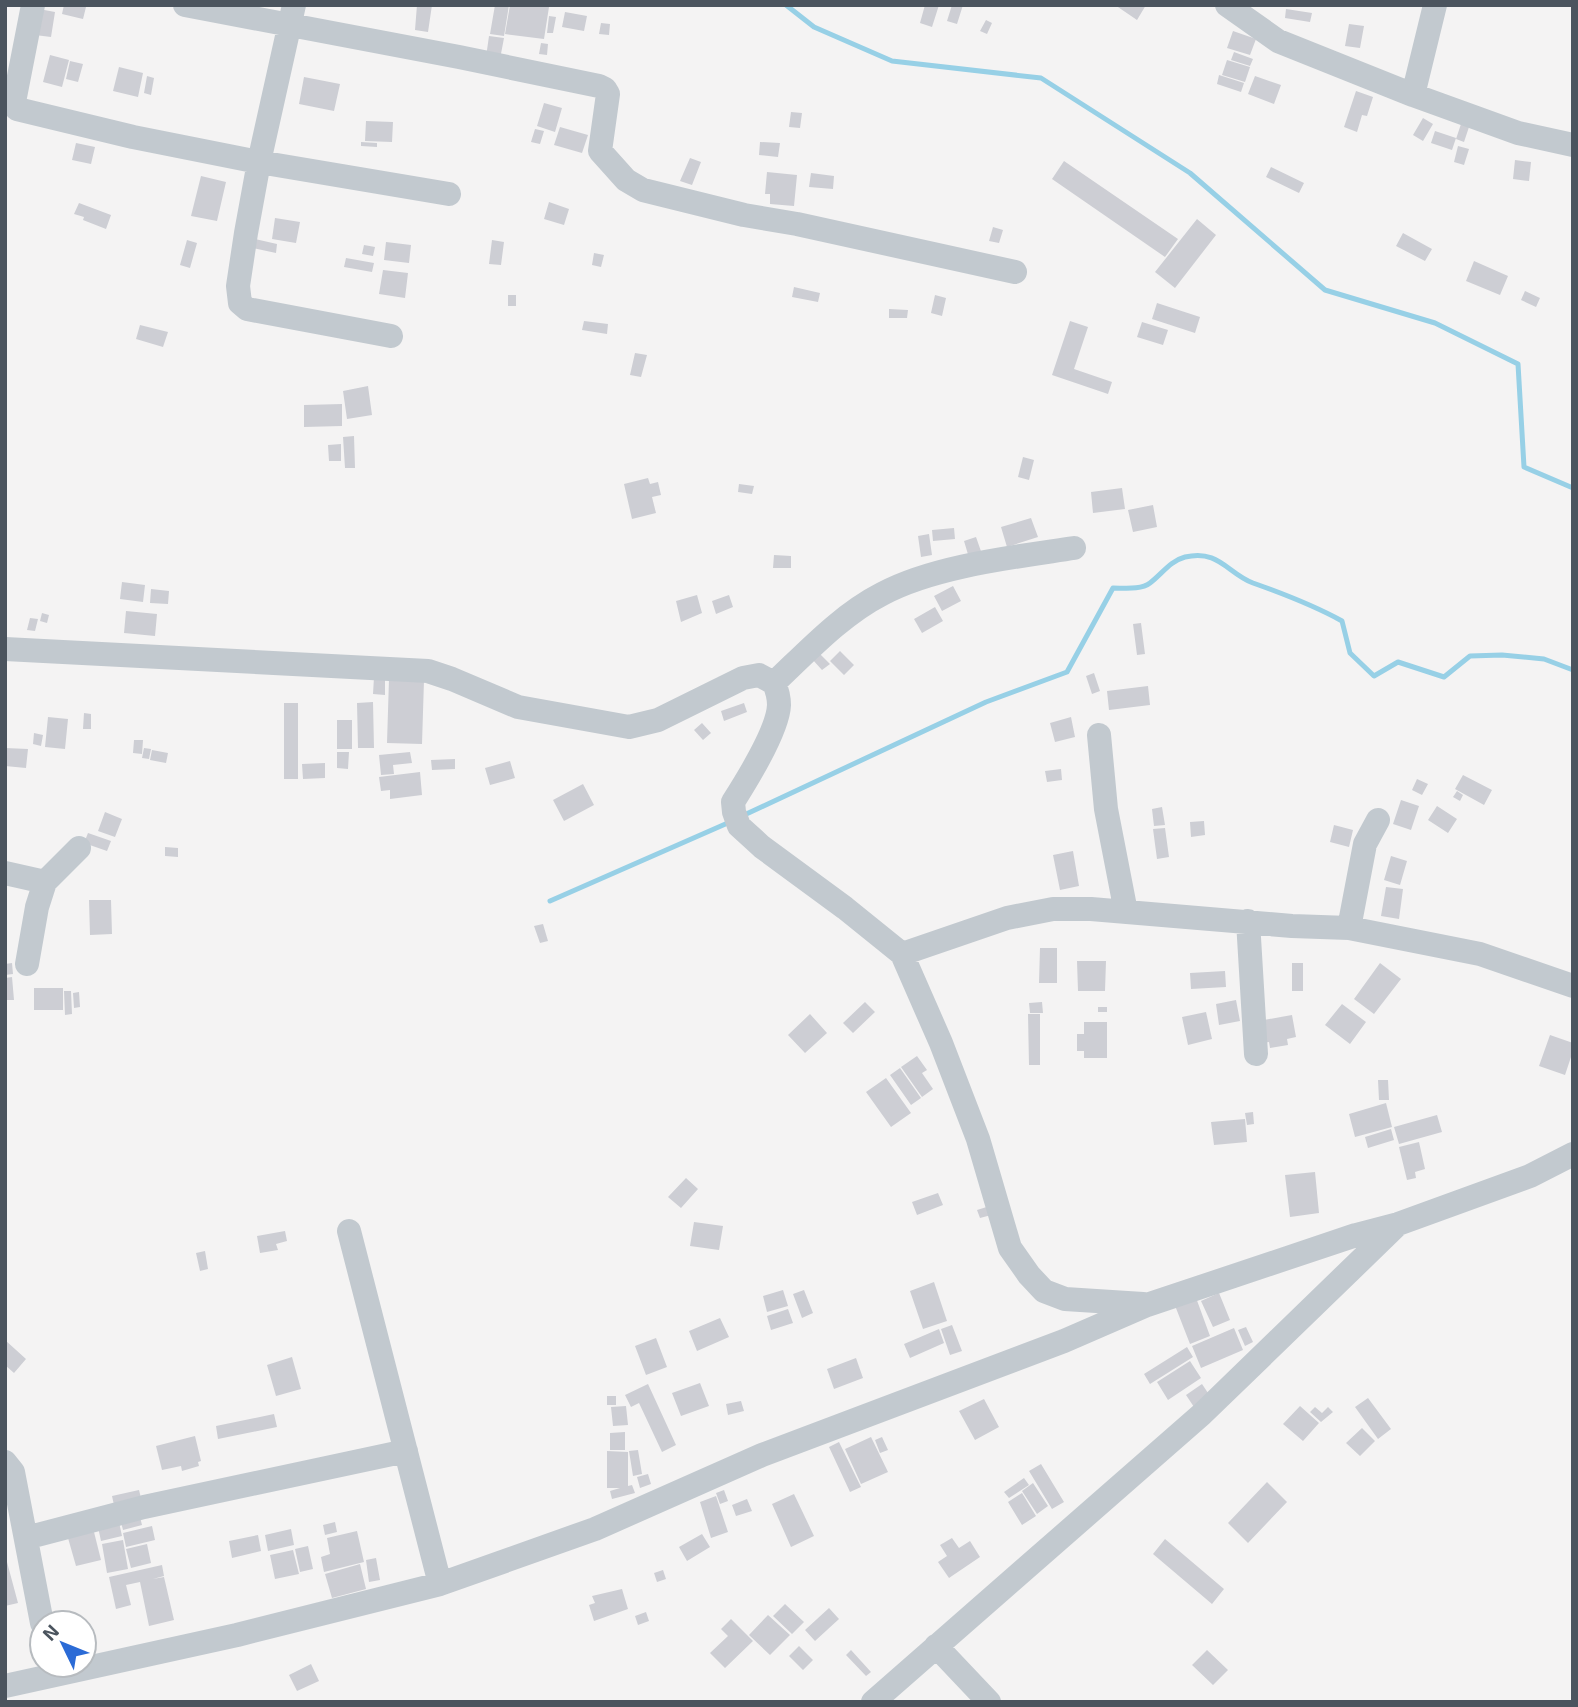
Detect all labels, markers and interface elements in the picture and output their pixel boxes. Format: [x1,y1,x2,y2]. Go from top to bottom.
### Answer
north arrow [28,1609,98,1679]
text: N [37,1619,63,1645]

